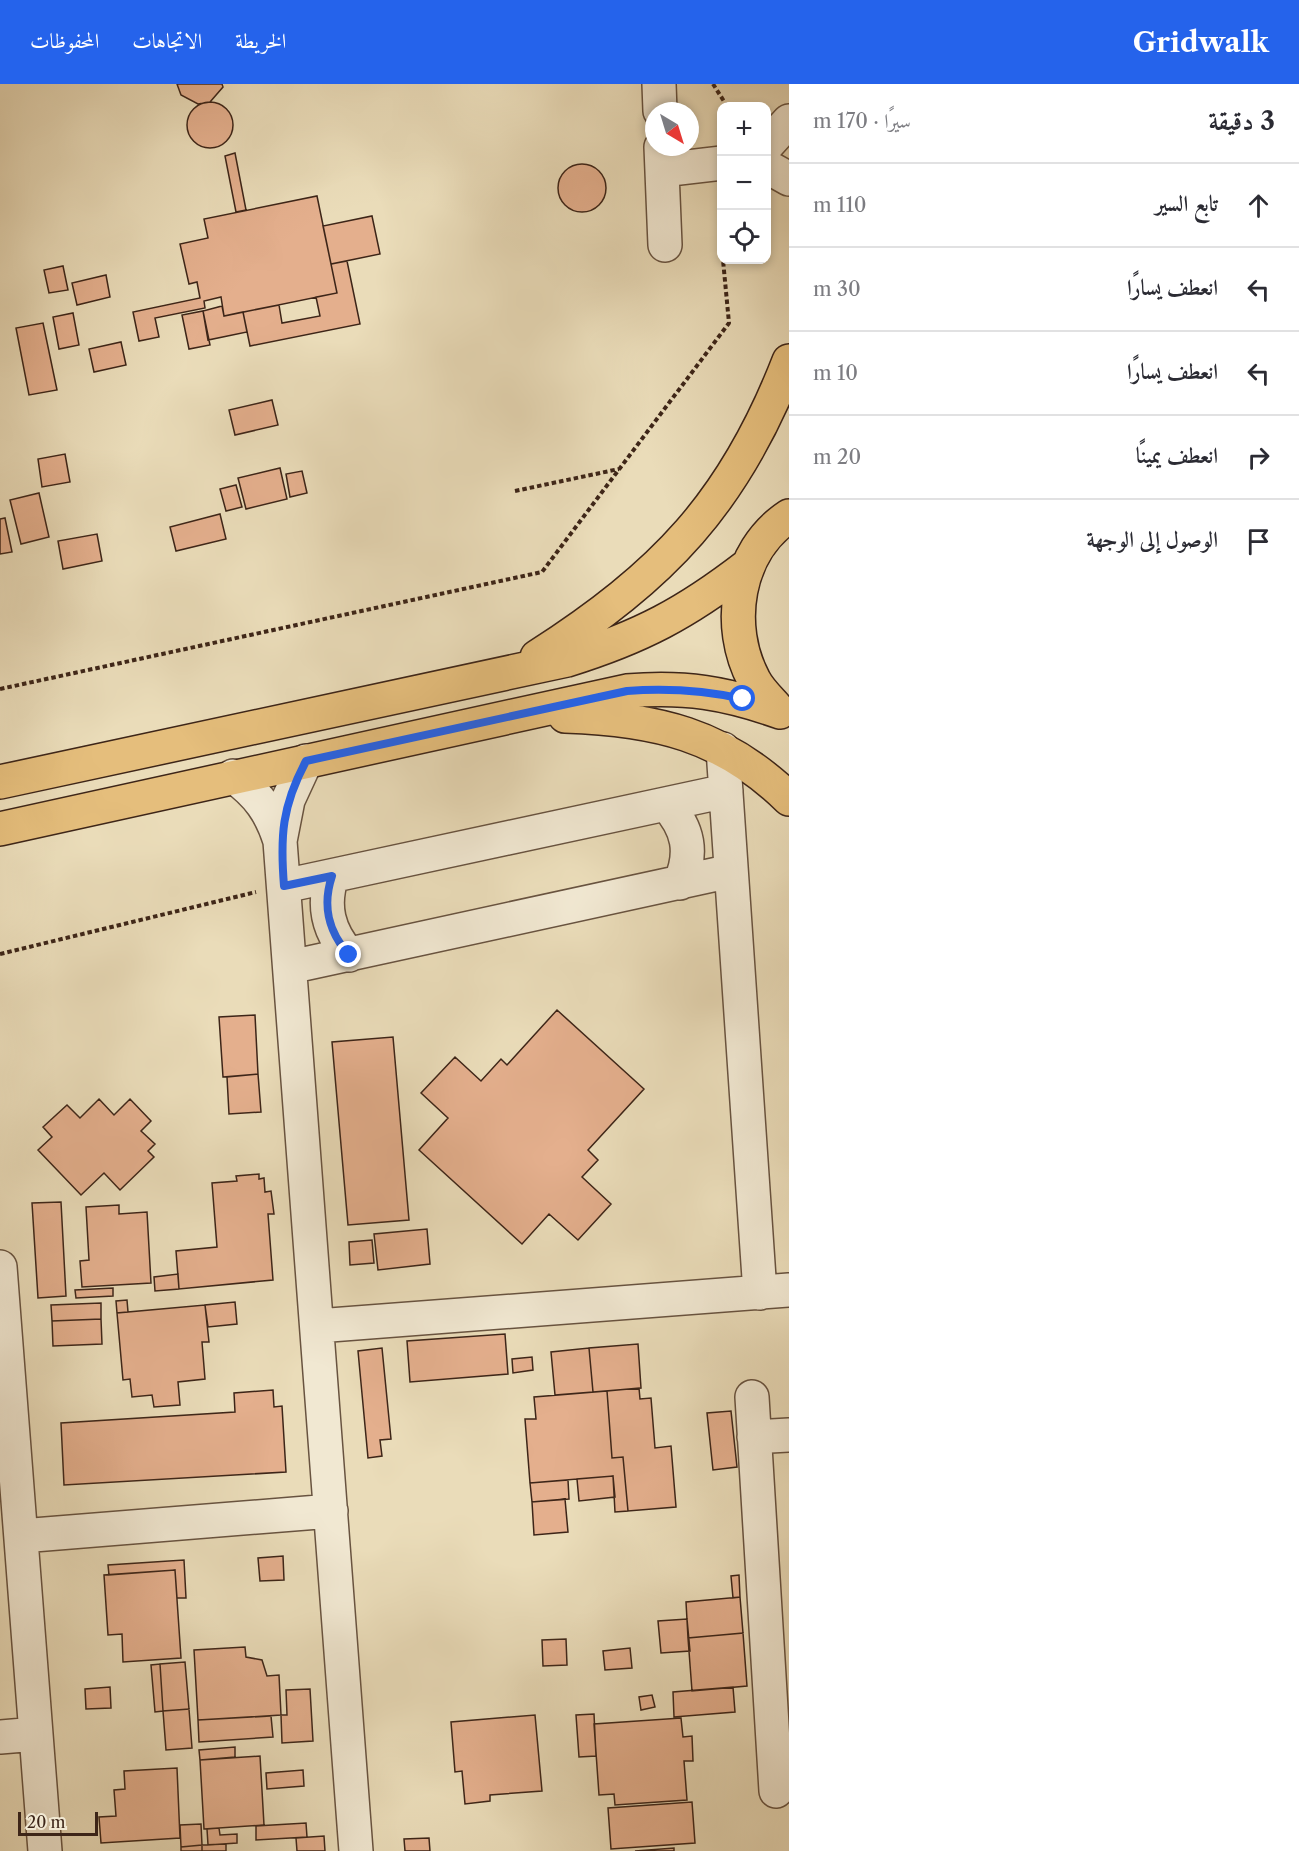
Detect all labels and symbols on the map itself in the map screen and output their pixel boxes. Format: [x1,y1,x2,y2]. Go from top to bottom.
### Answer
north arrow [645,102,699,156]
route start [729,685,755,711]
route end [335,941,361,967]
scale bar [18,1809,98,1836]

